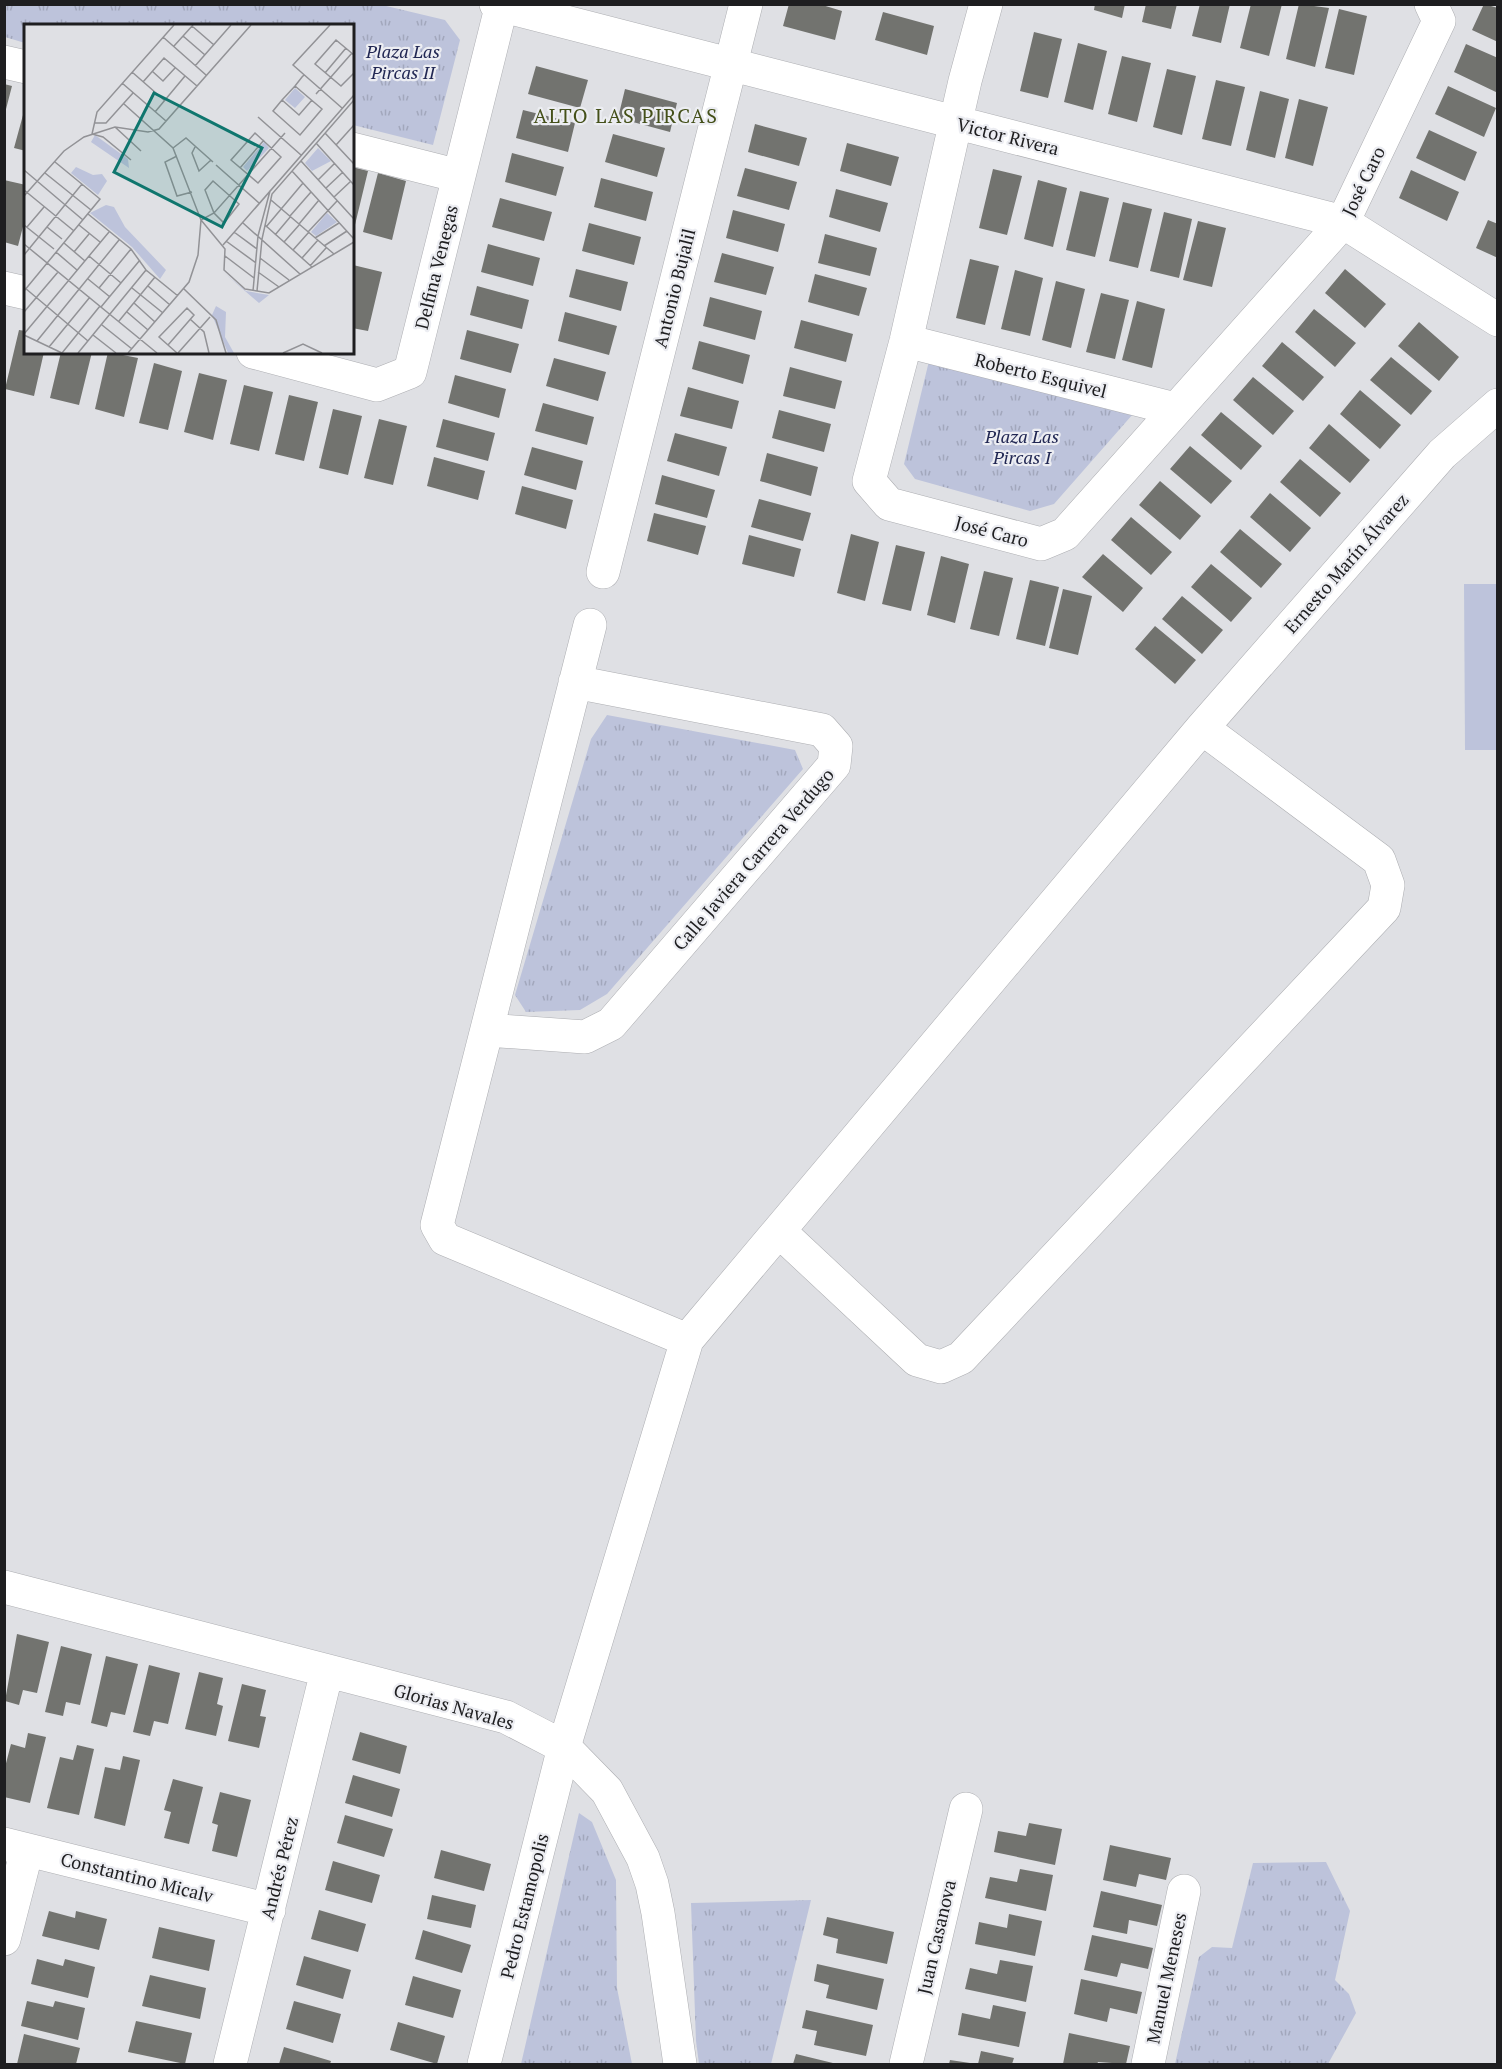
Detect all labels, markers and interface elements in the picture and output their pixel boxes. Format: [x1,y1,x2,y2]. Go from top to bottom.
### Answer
inset map [24,24,354,354]
park label: Plaza Las Pircas II [365,39,440,84]
district label: ALTO LAS PIRCAS [534,102,718,129]
street label: Victor Rivera [954,112,1062,160]
street label: José Caro [1336,142,1390,220]
street label: Delfina Venegas [409,202,463,332]
street label: Antonio Bujalil [648,226,700,350]
street label: Roberto Esquivel [973,347,1109,403]
park label: Plaza Las Pircas I [984,424,1059,469]
street label: Ernesto Marín Álvarez [1278,488,1414,638]
street label: José Caro [953,510,1031,552]
street label: Calle Javiera Carrera Verdugo [667,763,839,955]
street label: Glorias Navales [391,1677,517,1735]
street label: Andrés Pérez [255,1814,303,1922]
street label: Pedro Estamopolis [494,1831,554,1981]
street label: Constantino Micalv [58,1846,217,1908]
street label: Juan Casanova [911,1877,961,1997]
street label: Manuel Meneses [1140,1910,1192,2046]

